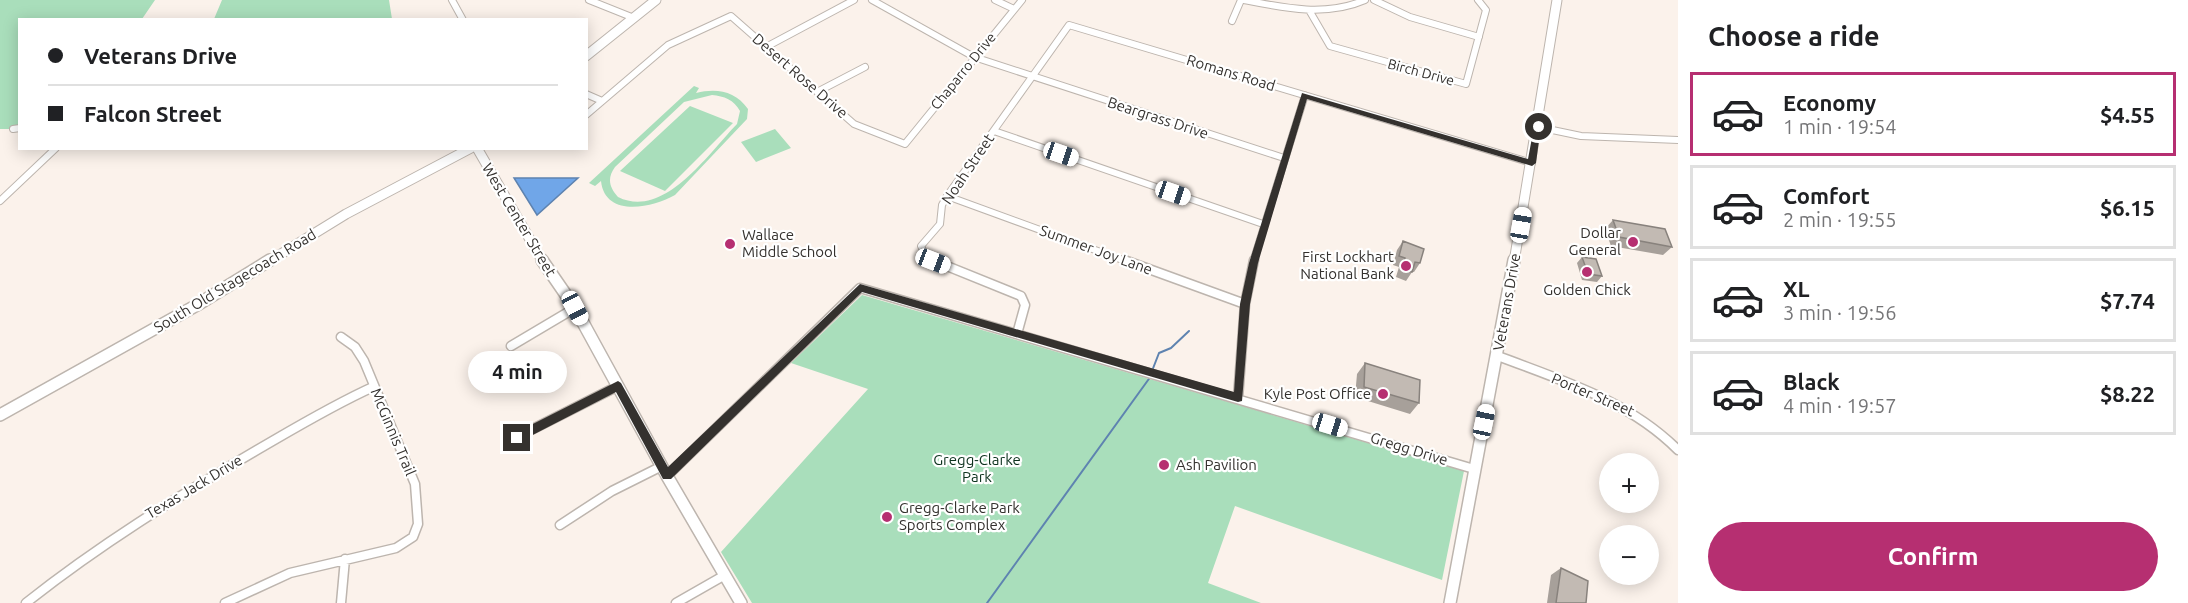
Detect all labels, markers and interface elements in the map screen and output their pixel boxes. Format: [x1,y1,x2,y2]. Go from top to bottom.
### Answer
text: Choose a ride [1708,21,1880,51]
street label: Chaparro Drive [927,29,999,113]
street label: Desert Rose Drive [749,30,851,122]
text: Veterans Drive [84,43,237,68]
street label: Romans Road [1185,51,1278,94]
street label: Birch Drive [1386,55,1456,89]
icon: car [1711,87,1765,141]
text: Economy [1783,90,1876,115]
street label: Beargrass Drive [1106,93,1211,142]
text: Falcon Street [84,101,222,126]
text: $4.55 [2100,102,2155,127]
route start [1525,113,1552,140]
text: 1 min · 19:54 [1783,115,1897,138]
street label: Noah Street [938,130,997,207]
car [1041,140,1081,168]
street label: West Center Street [479,160,560,279]
car [1153,179,1193,207]
icon: car [1711,180,1765,234]
text: Comfort [1783,183,1870,208]
text: $6.15 [2100,195,2155,220]
car [1509,206,1533,244]
text: 2 min · 19:55 [1783,208,1897,231]
street label: Summer Joy Lane [1037,221,1155,278]
place label: Dollar General [1569,224,1621,258]
street label: South Old Stagecoach Road [151,225,319,336]
place label: Wallace Middle School [742,226,837,260]
marker: Dollar General [1626,235,1640,249]
marker: Wallace Middle School [723,237,737,251]
car [913,246,953,276]
place label: First Lockhart National Bank [1300,248,1394,282]
street label: Veterans Drive [1490,252,1523,352]
marker: First Lockhart National Bank [1399,259,1413,273]
marker: Golden Chick [1580,265,1594,279]
icon: car [1711,273,1765,327]
text: XL [1783,276,1810,301]
place label: Golden Chick [1543,281,1631,298]
car [559,288,591,328]
text: $7.74 [2100,288,2155,313]
text: 3 min · 19:56 [1783,301,1897,324]
callout: 4 min [468,351,566,393]
text: 4 min [492,360,543,383]
icon: car [1711,366,1765,420]
street label: Porter Street [1549,369,1637,420]
text: Black [1783,369,1840,394]
text: $8.22 [2100,381,2155,406]
place label: Kyle Post Office [1264,385,1371,402]
street label: McGinnis Trail [367,386,420,478]
marker: Kyle Post Office [1376,387,1390,401]
text: 4 min · 19:57 [1783,394,1897,417]
car [1471,403,1497,441]
car [1310,411,1350,439]
route end [503,424,530,451]
street label: Gregg Drive [1368,429,1450,468]
street label: Texas Jack Drive [142,451,245,522]
park label: Gregg-Clarke Park [933,451,1021,485]
map controls [1599,453,1659,585]
button: + [1599,453,1659,513]
place label: Ash Pavilion [1176,456,1257,473]
marker: Ash Pavilion [1157,458,1171,472]
place label: Gregg-Clarke Park Sports Complex [899,499,1020,533]
marker: Gregg-Clarke Park Sports Complex [880,510,894,524]
button: Confirm [1708,522,2158,591]
button: − [1599,525,1659,585]

